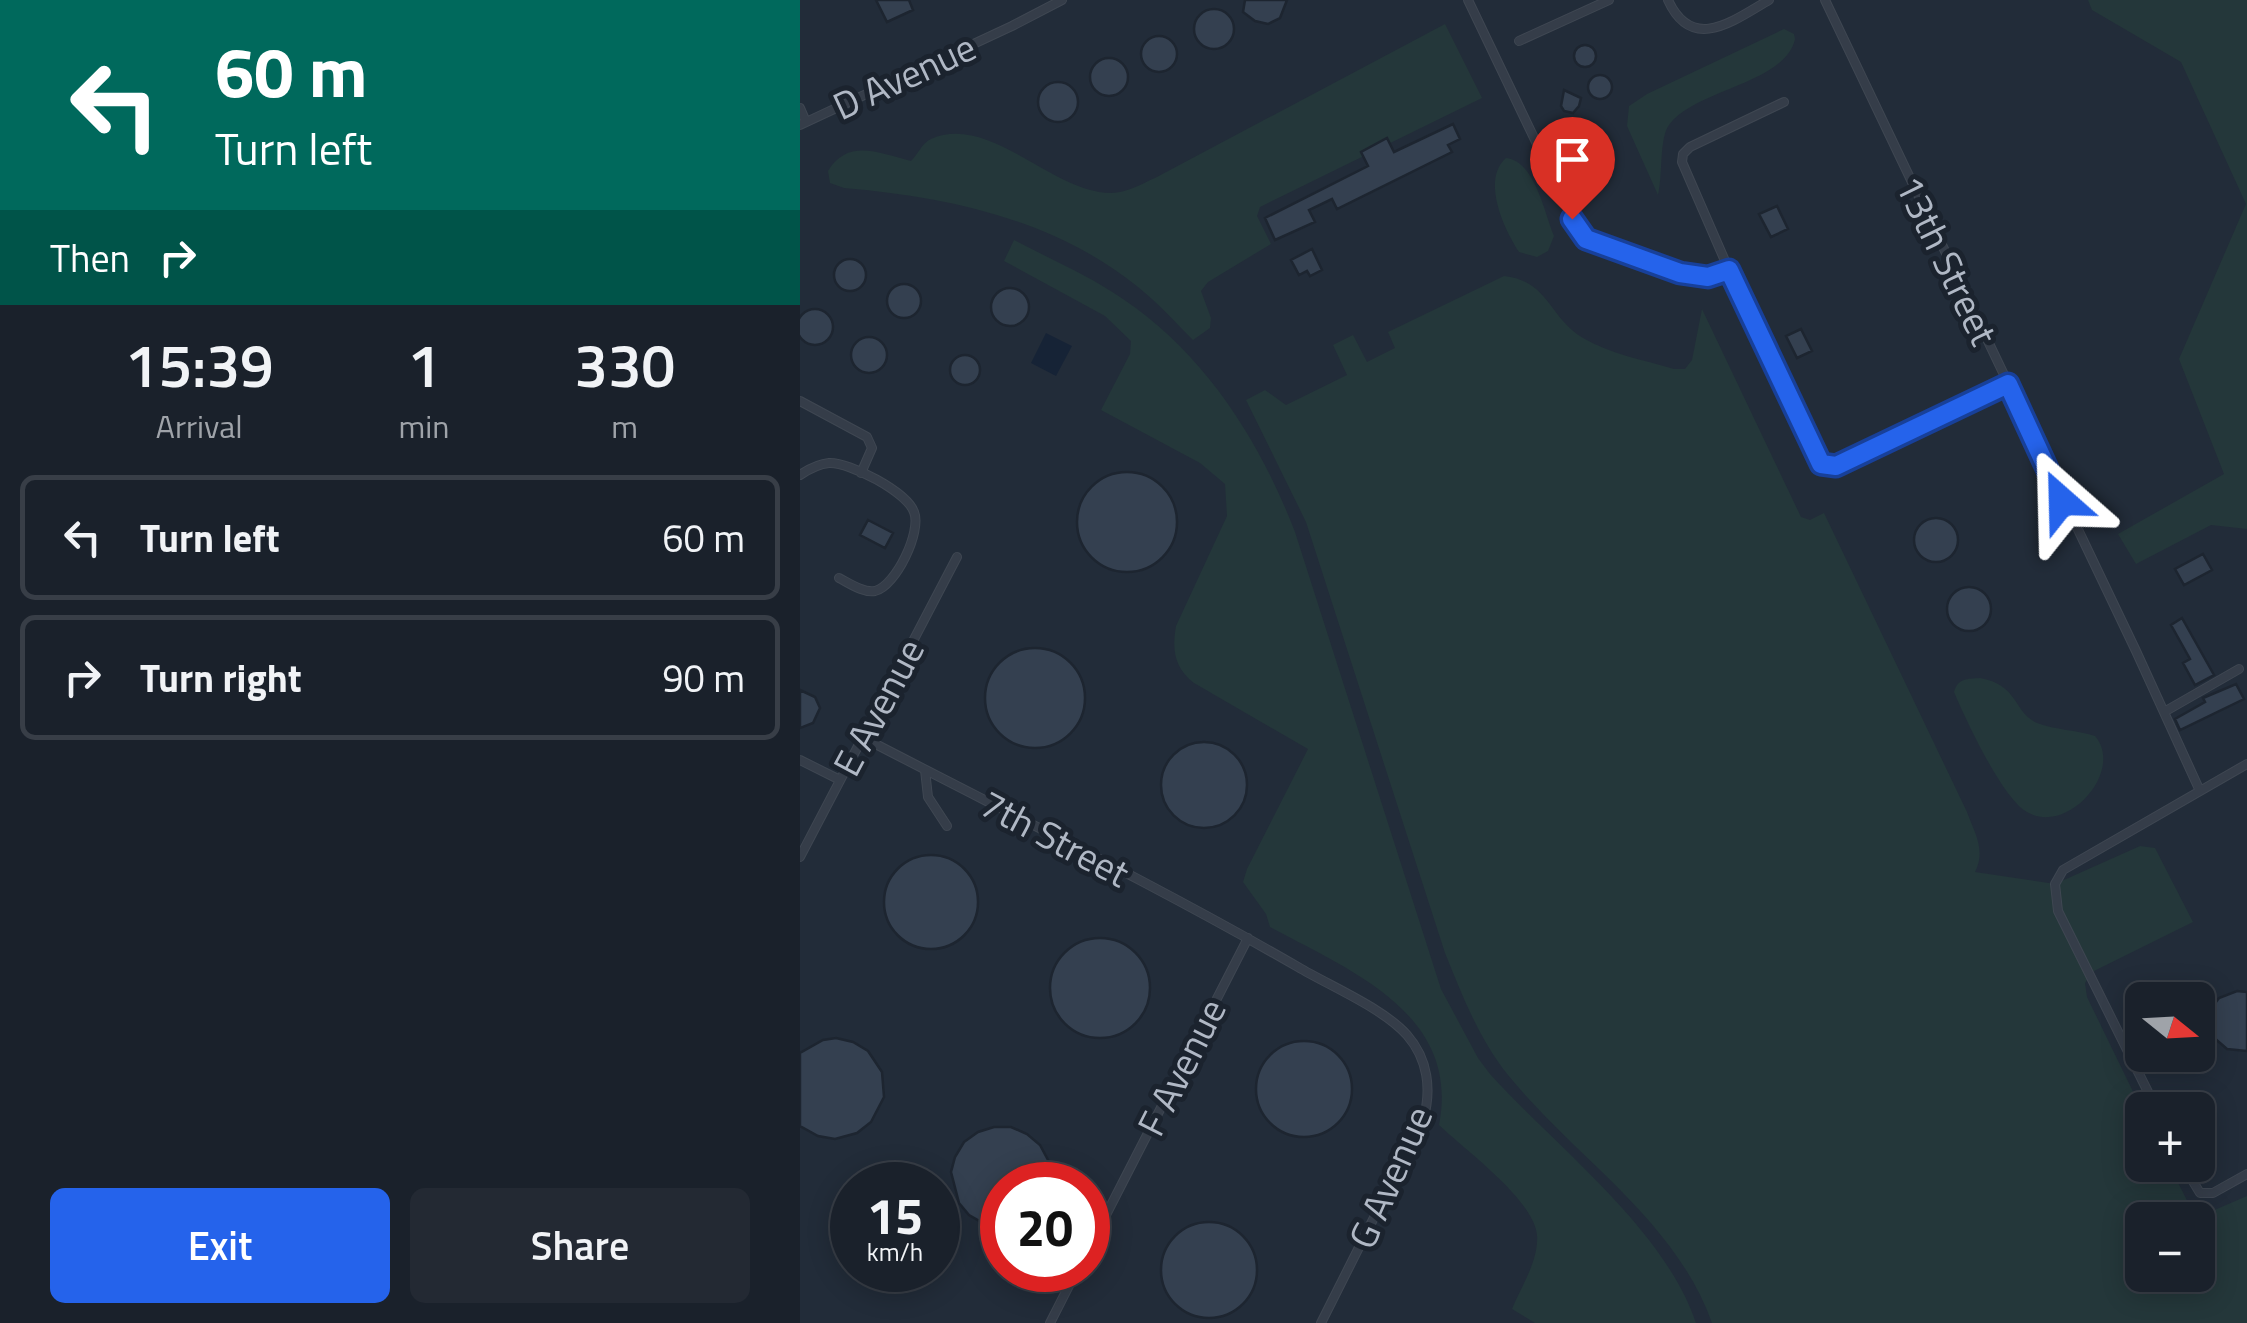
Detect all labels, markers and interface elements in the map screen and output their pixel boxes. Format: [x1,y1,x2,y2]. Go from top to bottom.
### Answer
text: 60 m [215,18,368,124]
street label: D Avenue [823,18,985,134]
icon: left [50,40,180,170]
text: Turn left [215,114,372,182]
pin [1530,117,1615,220]
icon: arrive [1545,132,1600,187]
street label: 13th Street [1881,165,2013,355]
text: Then [50,229,130,287]
icon: right [150,230,205,285]
text: 15:39 [125,319,274,410]
text: 1 [407,319,441,410]
text: 330 [574,319,675,410]
text: Arrival [156,402,243,450]
text: min [398,402,449,450]
text: m [611,402,638,450]
position arrow [2010,449,2114,553]
text: Turn left [140,509,280,567]
text: 60 m [662,509,745,567]
icon: left [55,510,110,565]
street label: E Avenue [818,628,938,786]
text: Turn right [140,649,302,707]
text: 90 m [662,649,745,707]
icon: right [55,650,110,705]
street label: 7th Street [970,775,1140,901]
north arrow [2125,982,2215,1072]
map controls [2125,982,2215,1292]
street label: F Avenue [1122,988,1240,1146]
button: + [2125,1092,2215,1182]
street label: G Avenue [1333,1096,1447,1258]
speed limit sign: 20 [980,1162,1110,1292]
text: 15 [867,1177,923,1253]
button: Exit [50,1188,390,1303]
button: Share [410,1188,750,1303]
button: − [2125,1202,2215,1292]
text: km/h [867,1233,923,1271]

